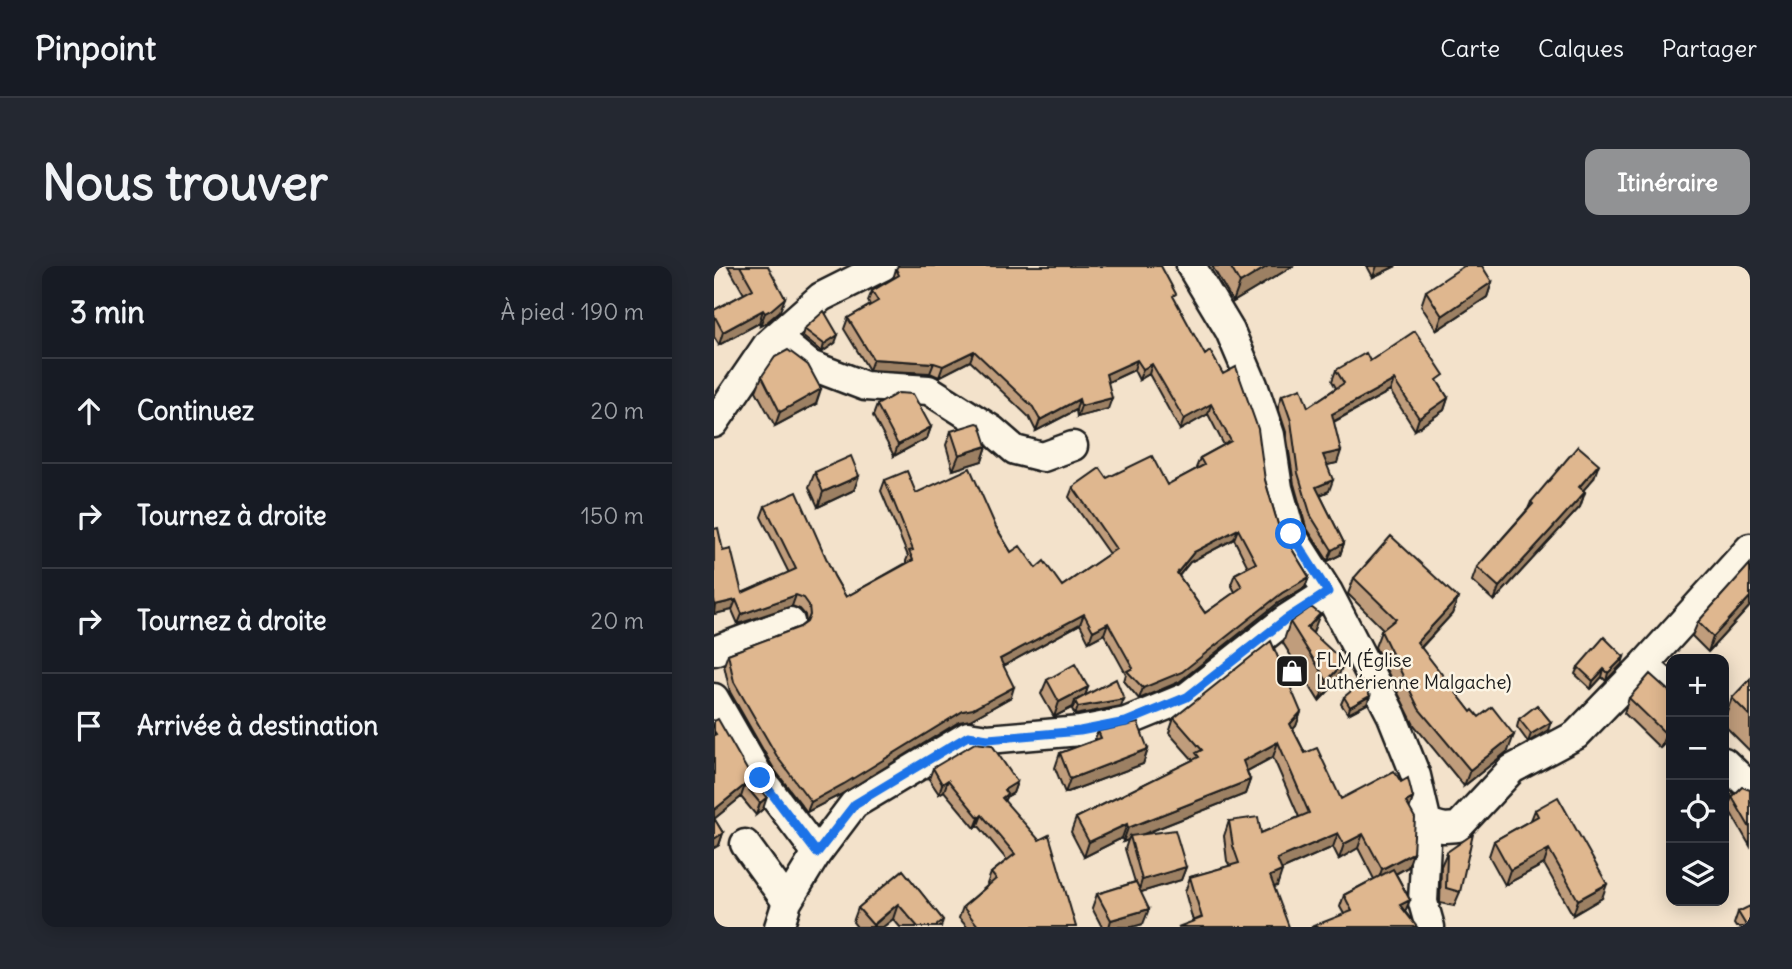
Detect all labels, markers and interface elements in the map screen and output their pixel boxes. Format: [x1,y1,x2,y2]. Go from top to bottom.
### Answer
text: Pinpoint [35,27,156,69]
text: Carte [1440,33,1500,63]
text: Calques [1538,33,1624,63]
text: Partager [1662,33,1757,63]
button: Itinéraire [1585,149,1750,215]
text: Nous trouver [42,152,328,213]
text: 3 min [70,293,145,331]
text: À pied · 190 m [500,297,644,326]
icon: ahead [70,392,108,430]
text: Continuez [137,394,254,427]
text: 20 m [591,396,644,425]
icon: right [70,497,108,535]
text: Tournez à droite [137,499,327,532]
text: 150 m [581,501,644,530]
route start [1275,518,1306,549]
icon: right [70,602,108,640]
text: Tournez à droite [137,604,327,637]
text: 20 m [591,606,644,635]
place label: FLM (Église Luthérienne Malgache) [1316,648,1512,694]
shop icon: FLM (Église Luthérienne Malgache) [1273,652,1311,690]
map controls [1666,654,1729,906]
button: + [1666,654,1729,717]
icon: arrive [70,707,108,745]
text: Arrivée à destination [137,709,378,742]
button: − [1666,717,1729,780]
route end [744,762,775,793]
button: locate [1666,780,1729,843]
button: layers [1666,843,1729,906]

